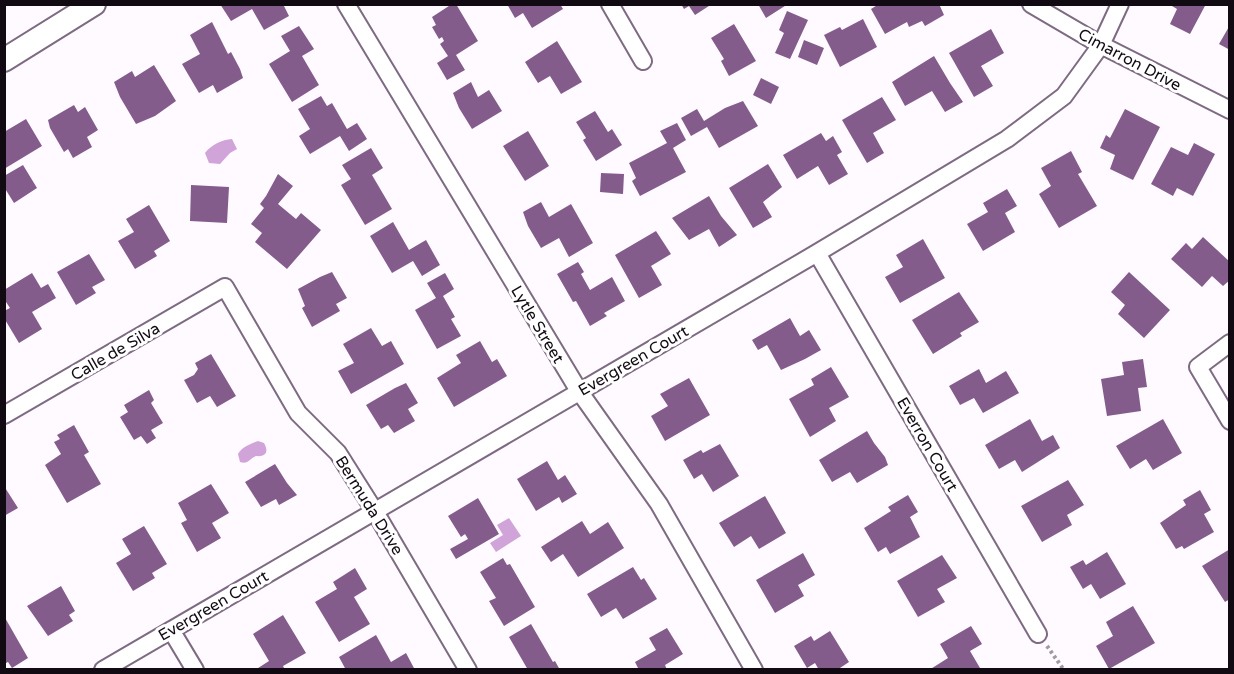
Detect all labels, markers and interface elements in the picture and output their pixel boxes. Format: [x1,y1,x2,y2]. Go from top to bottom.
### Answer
street label: Cimarron Drive [1075,24,1184,95]
street label: Lytle Street [506,282,568,367]
street label: Calle de Silva [67,318,164,385]
street label: Evergreen Court [575,321,692,400]
street label: Everron Court [892,394,962,495]
street label: Bermuda Drive [331,452,408,559]
street label: Evergreen Court [155,566,272,645]

